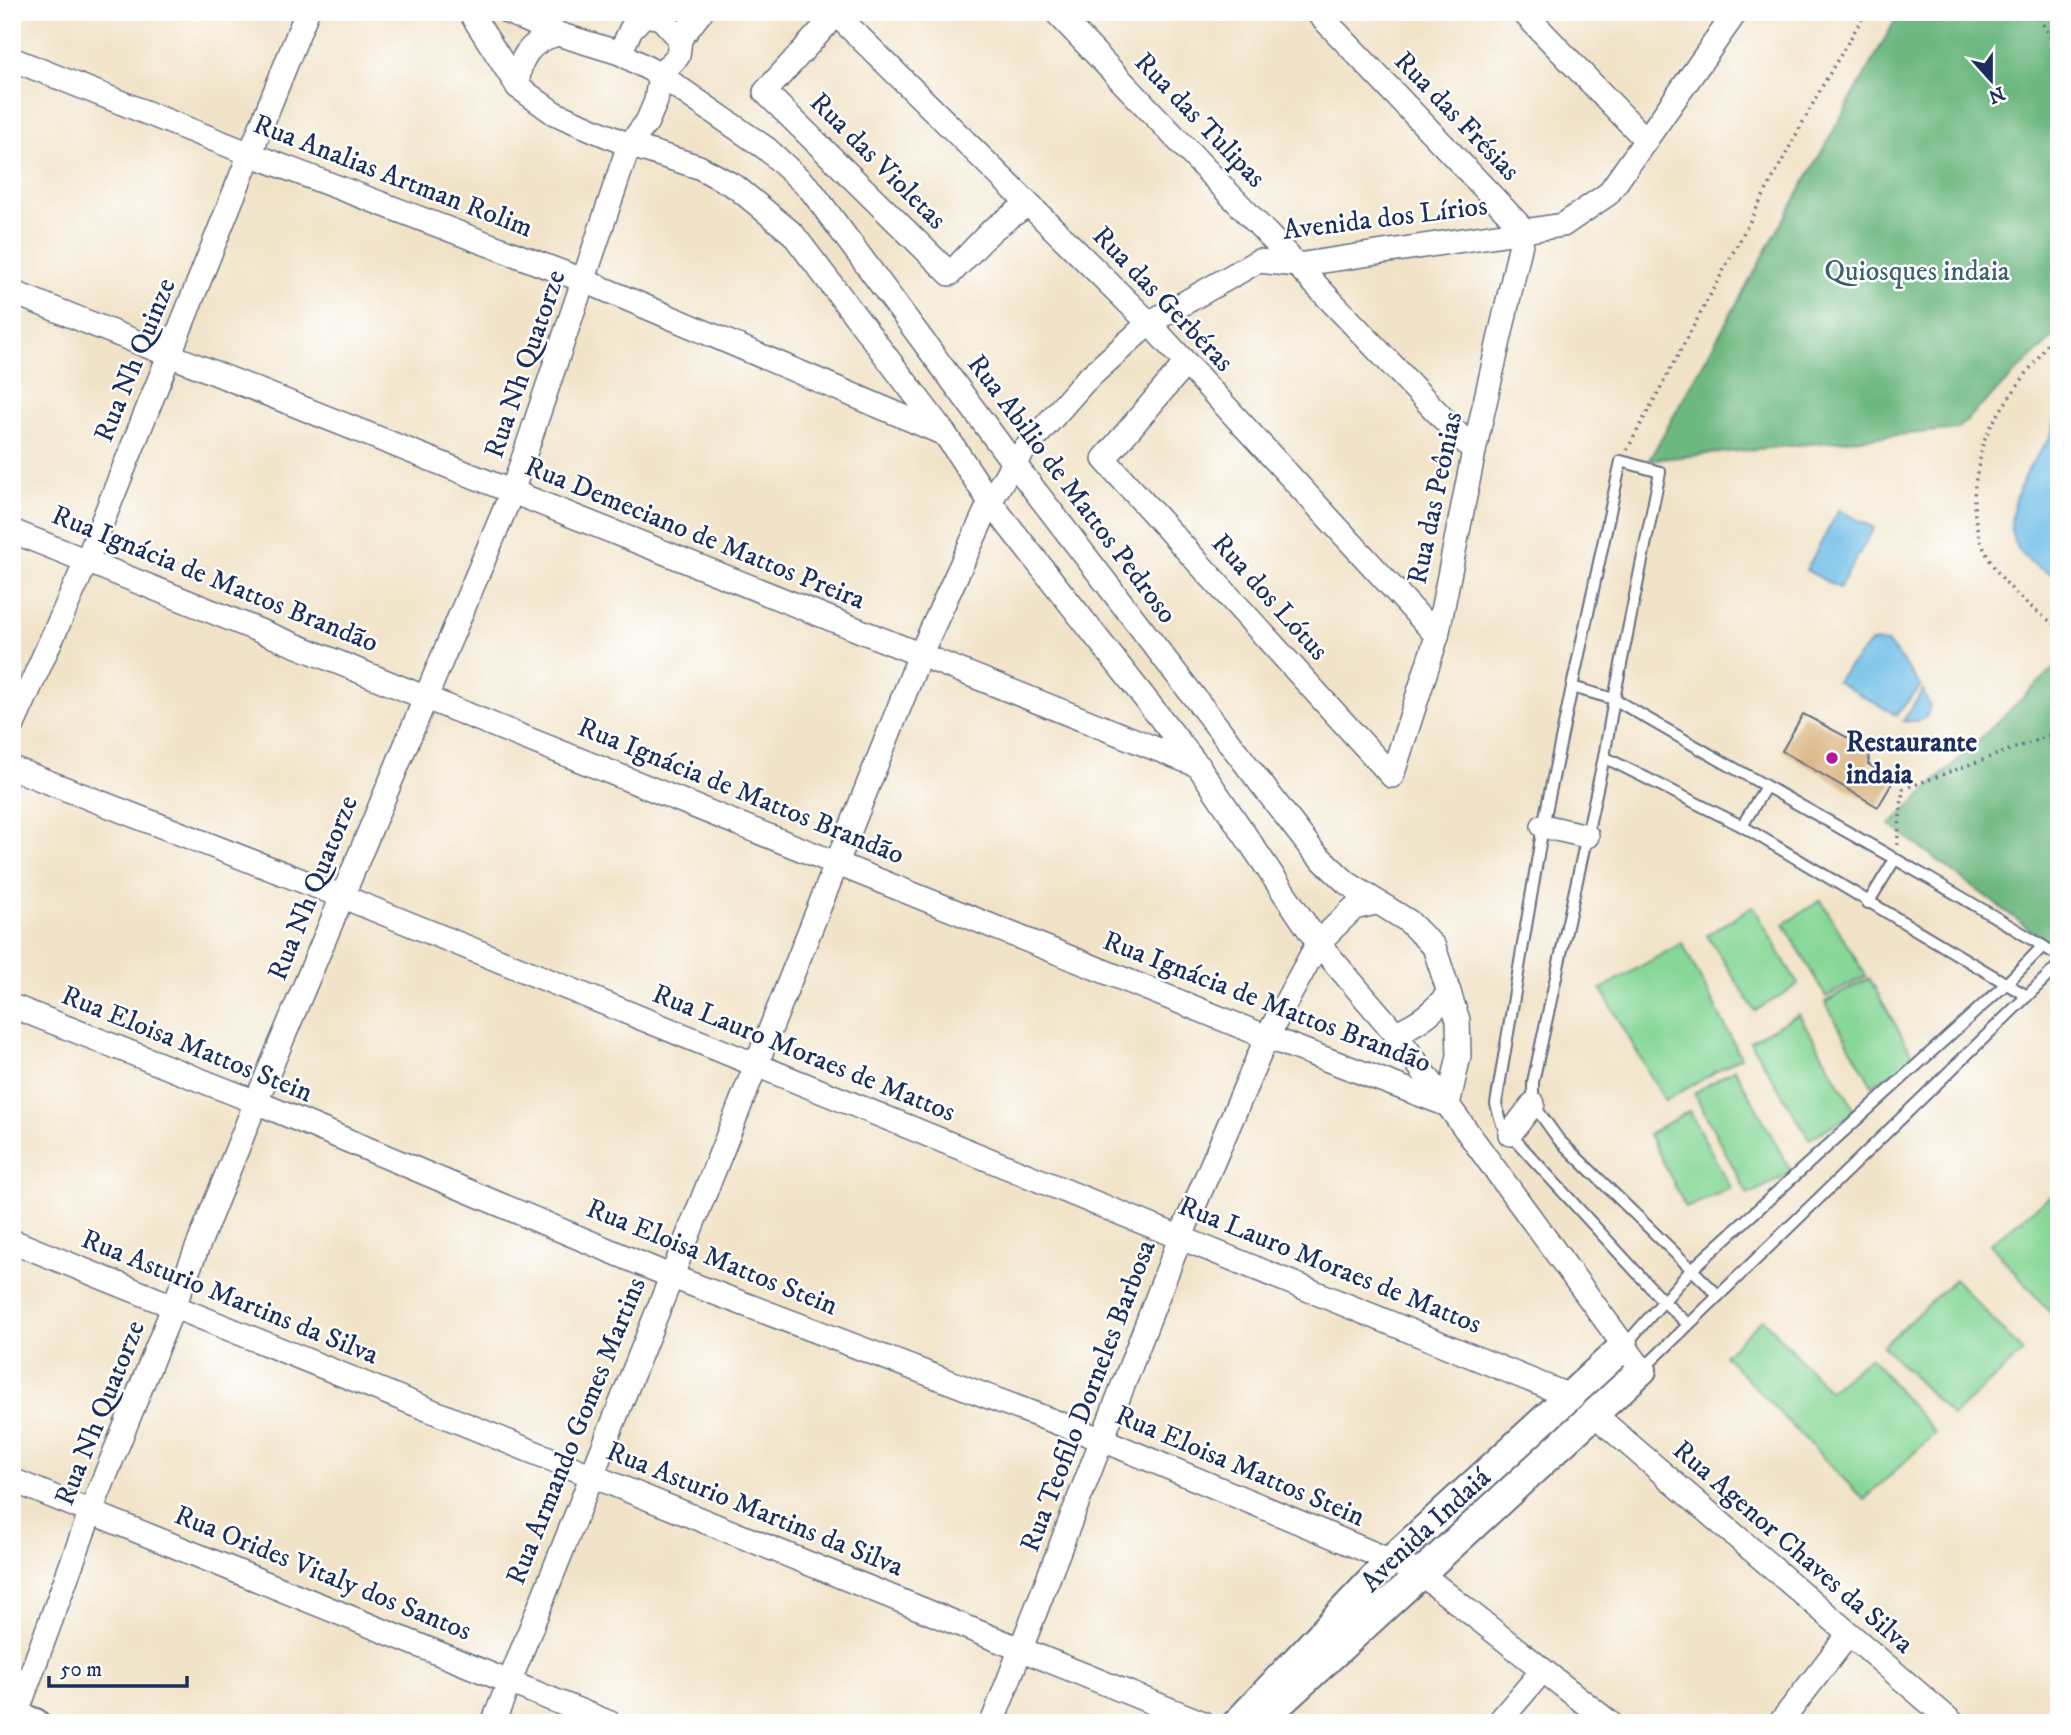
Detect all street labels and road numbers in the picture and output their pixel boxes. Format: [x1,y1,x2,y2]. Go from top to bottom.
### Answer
street label: Rua das Frésias [1386,44,1528,188]
street label: Rua das Tulipas [1127,45,1273,195]
street label: Rua das Violetas [802,85,954,237]
street label: Rua Analias Artman Rolim [248,106,538,246]
street label: Avenida dos Lírios [1281,188,1489,248]
street label: Rua das Gerbéras [1085,219,1241,379]
street label: Rua Nh Quatorze [476,265,574,463]
street label: Rua Nh Quinze [86,273,184,447]
street label: Rua Abilio de Mattos Pedroso [959,348,1185,630]
street label: Rua das Peônias [1400,409,1470,587]
street label: Rua Demeciano de Mattos Preira [520,449,870,617]
street label: Rua Ignácia de Mattos Brandão [47,497,383,661]
street label: Rua dos Lótus [1204,526,1336,668]
street label: Rua Ignácia de Mattos Brandão [573,709,909,873]
street label: Rua Nh Quatorze [260,790,366,986]
street label: Rua Ignácia de Mattos Brandão [1098,923,1436,1081]
street label: Rua Lauro Moraes de Mattos [647,976,961,1130]
street label: Rua Eloisa Mattos Stein [56,978,318,1111]
street label: Rua Lauro Moraes de Mattos [1173,1188,1487,1342]
street label: Rua Eloisa Mattos Stein [581,1191,843,1324]
street label: Rua Asturio Martins da Silva [76,1221,384,1373]
street label: Rua Teofilo Dorneles Barbosa [1012,1235,1164,1557]
street label: Rua Armando Gomes Martins [498,1272,654,1590]
street label: Rua Nh Quatorze [47,1315,153,1511]
street label: Rua Eloisa Mattos Stein [1110,1398,1370,1535]
street label: Rua Asturio Martins da Silva [601,1433,909,1585]
street label: Rua Agenor Chaves da Silva [1665,1433,1921,1661]
street label: Avenida Indaiá [1353,1460,1498,1599]
street label: Rua Orides Vitaly dos Santos [169,1497,477,1649]

